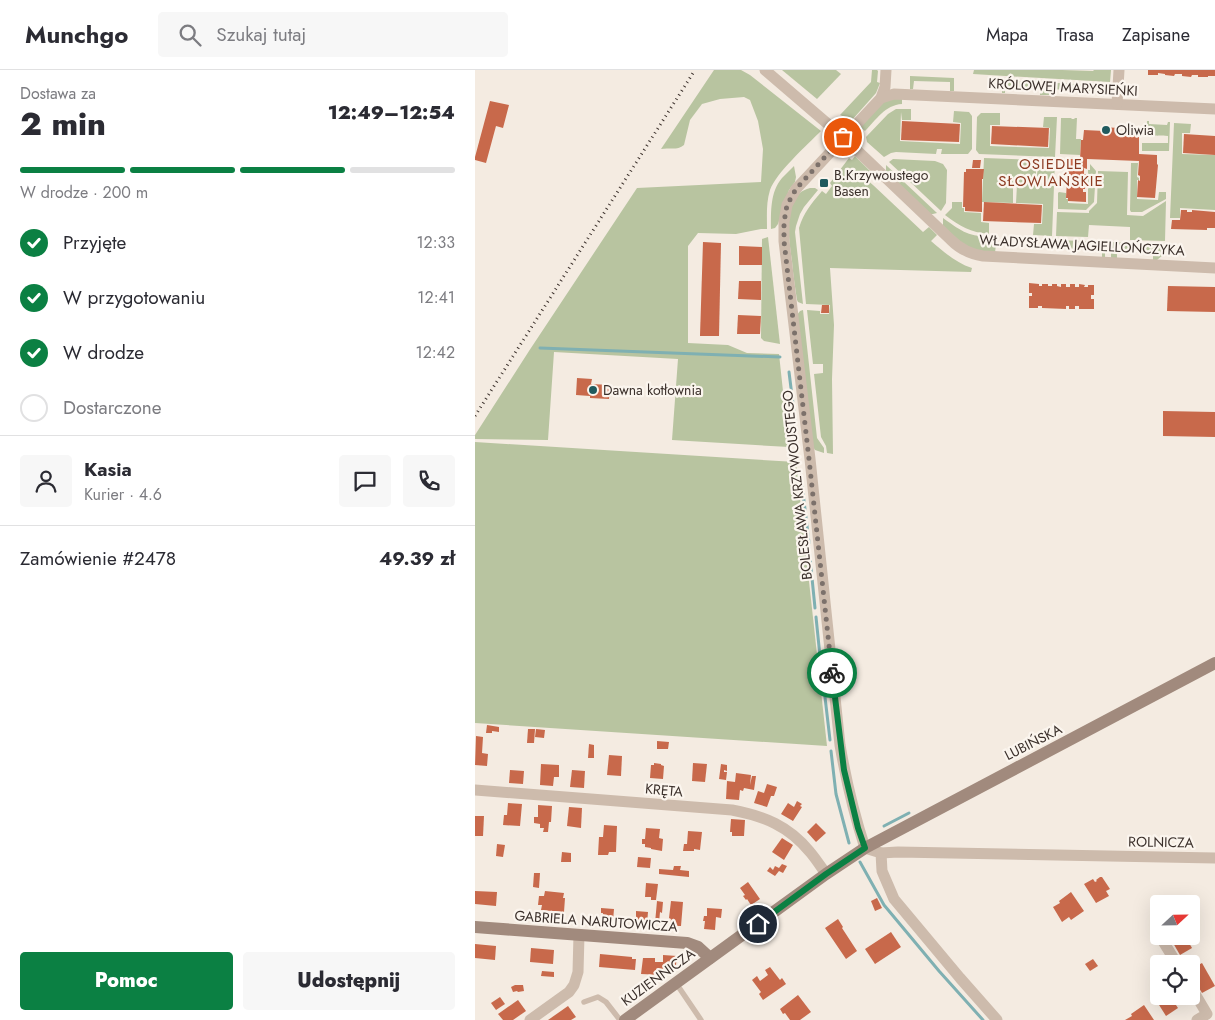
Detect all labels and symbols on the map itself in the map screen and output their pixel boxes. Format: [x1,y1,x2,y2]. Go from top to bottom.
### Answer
street label: KRÓLOWEJ MARYSIEŃKI [988,73,1138,101]
pin [822,116,864,158]
place label: Oliwia [1116,120,1154,140]
marker: Oliwia [1100,124,1112,136]
district label: OSIEDLE SŁOWIAŃSKIE [998,153,1104,192]
place label: B.Krzywoustego Basen [834,165,929,201]
marker: B.Krzywoustego Basen [818,177,830,189]
street label: WŁADYSŁAWA JAGIELLOŃCZYKA [979,230,1186,260]
place label: Dawna kotłownia [603,380,702,400]
marker: Dawna kotłownia [587,384,599,396]
street label: BOLESŁAWA KRZYWOUSTEGO [777,389,817,581]
courier [807,648,857,698]
street label: LUBIŃSKA [1001,719,1066,765]
street label: KRĘTA [644,778,684,802]
street label: ROLNICZA [1128,831,1195,853]
north arrow [1150,895,1200,945]
pin [737,903,779,945]
street label: GABRIELA NARUTOWICZA [514,905,679,937]
street label: KUZIENNICZA [617,943,700,1011]

